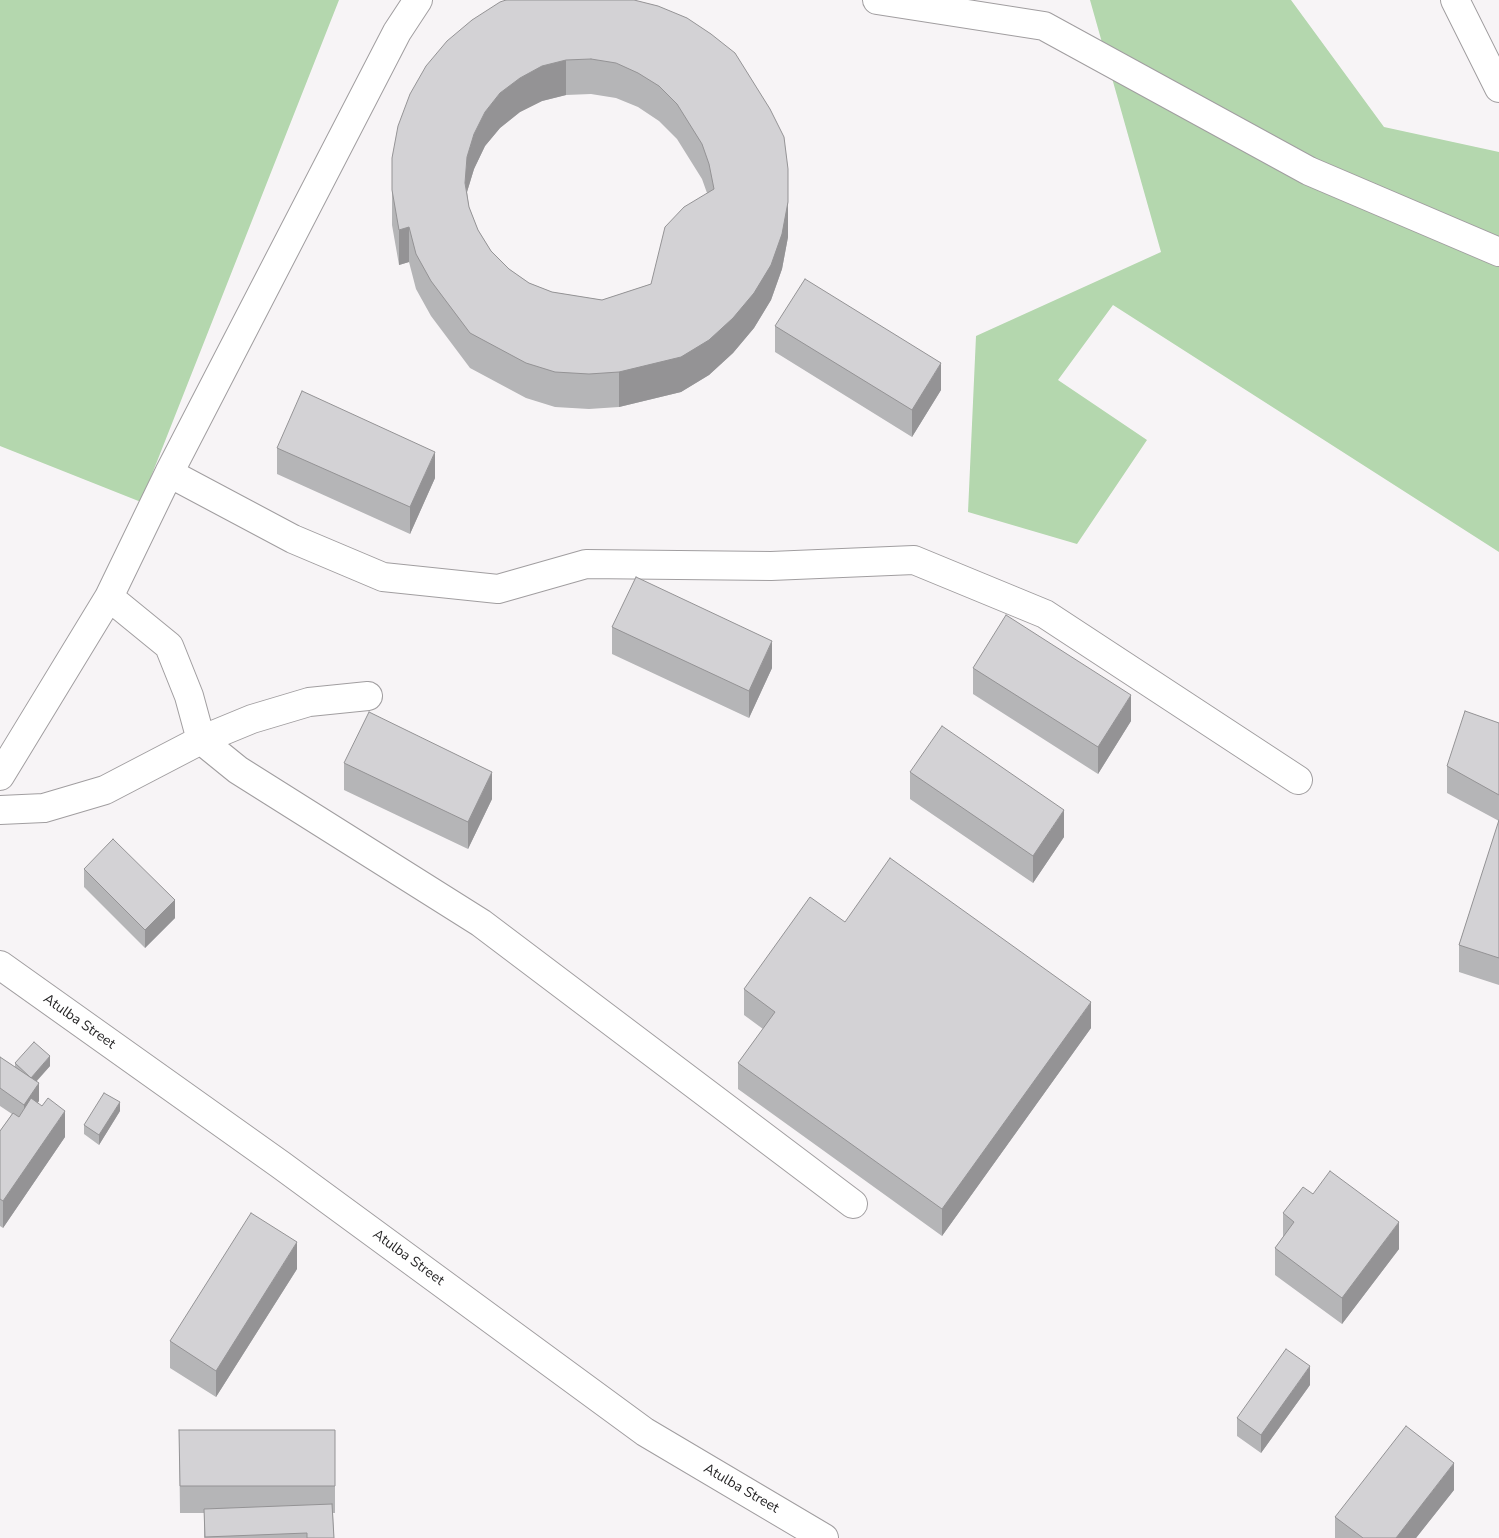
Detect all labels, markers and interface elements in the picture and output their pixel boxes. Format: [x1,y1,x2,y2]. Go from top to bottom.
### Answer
street label: Atulba Street [40,991,118,1053]
street label: Atulba Street [369,1226,447,1290]
street label: Atulba Street [700,1461,782,1517]

